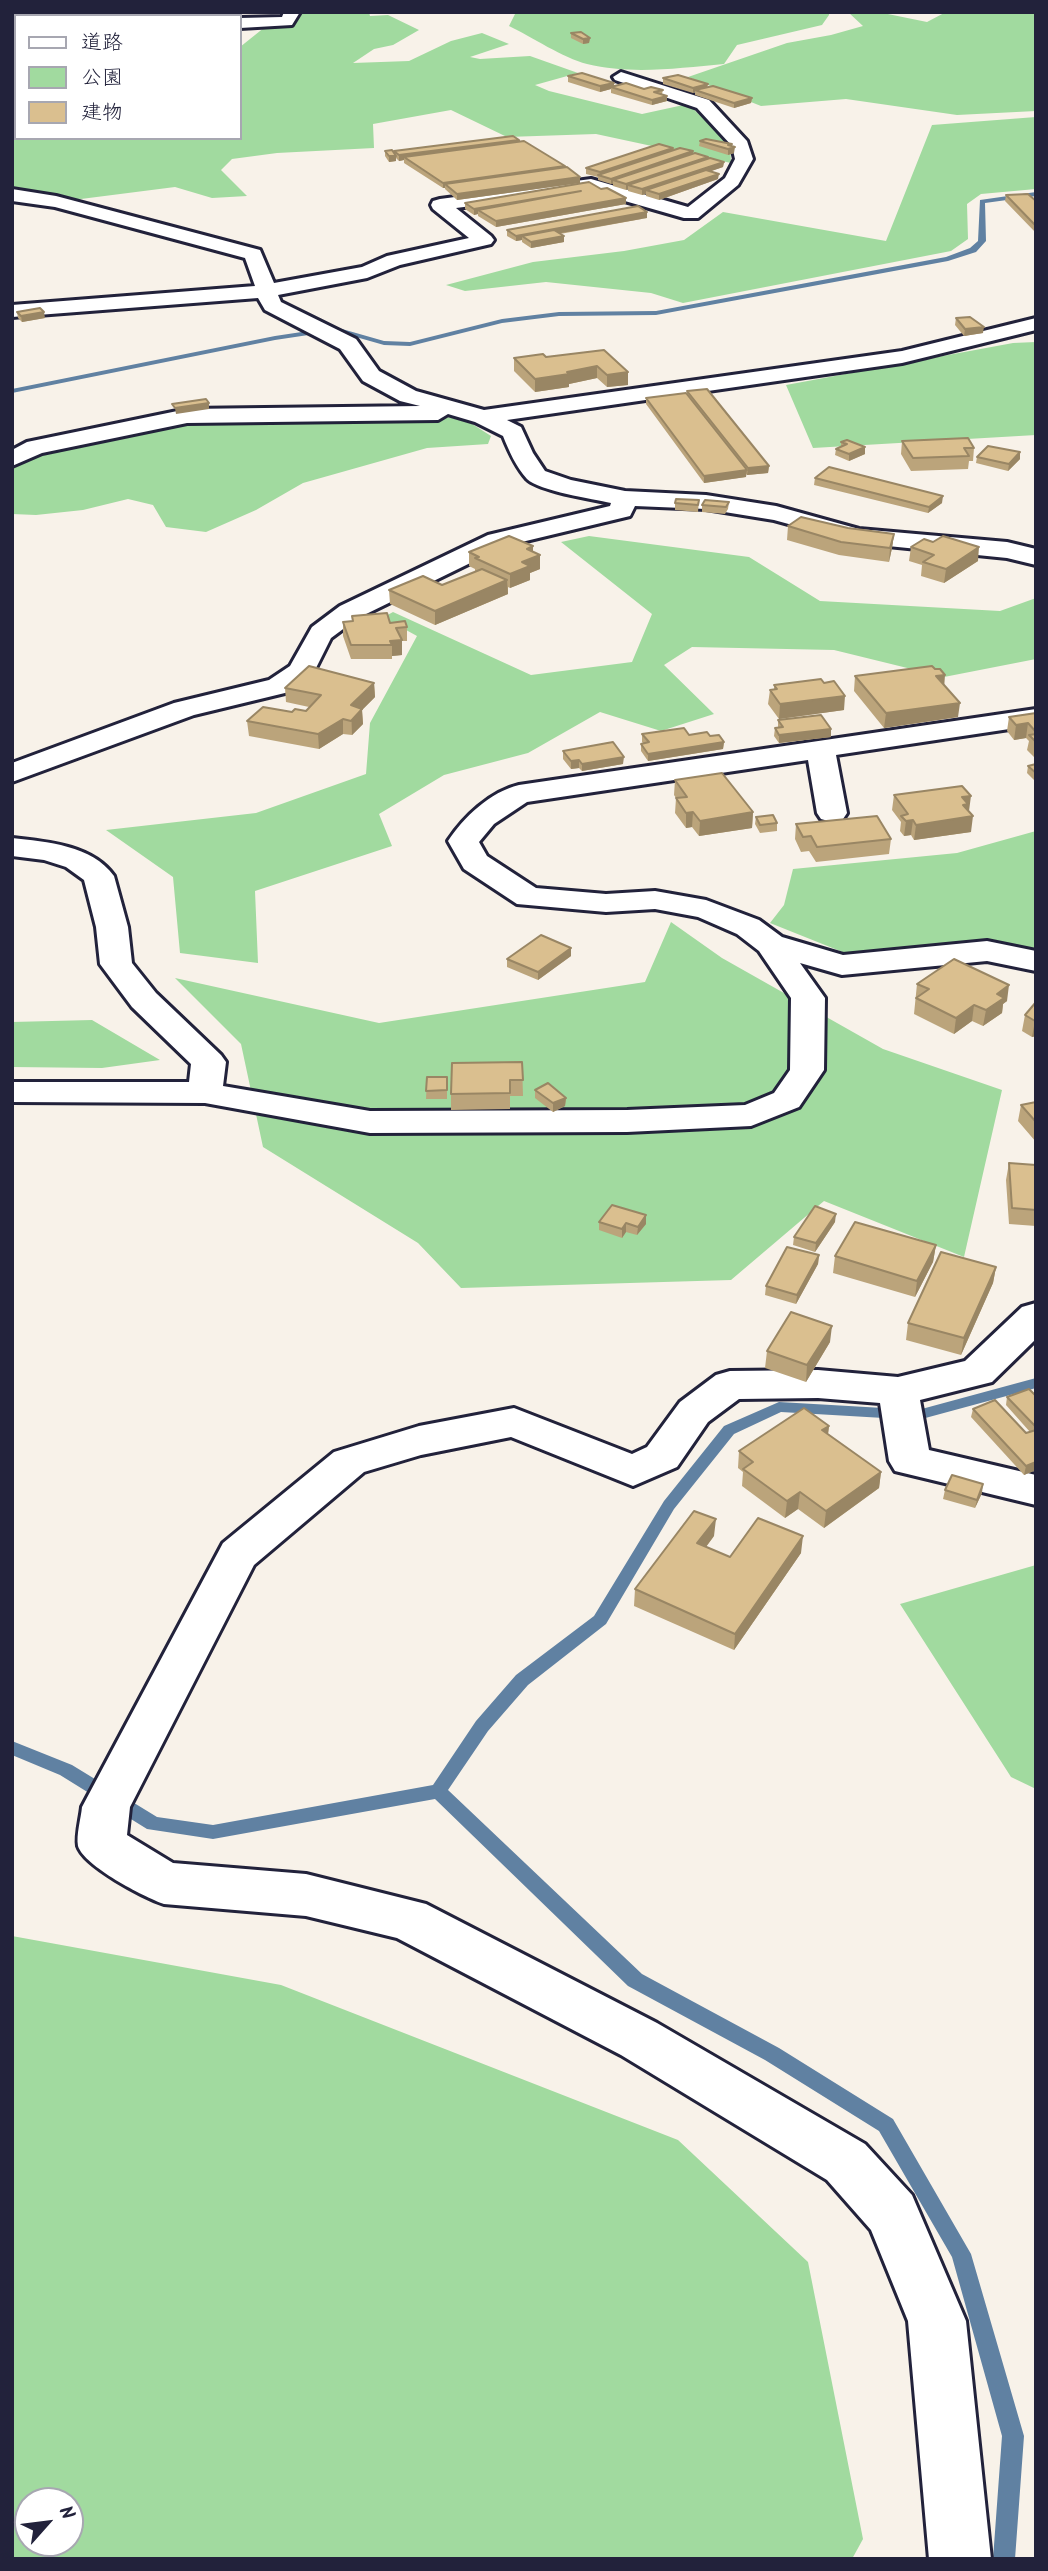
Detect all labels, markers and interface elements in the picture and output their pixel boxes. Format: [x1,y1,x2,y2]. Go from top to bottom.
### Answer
legend [14,14,242,140]
text: 道路 [81,27,123,60]
text: 公園 [81,62,123,95]
text: 建物 [81,97,123,130]
north arrow [14,2487,84,2557]
text: N [50,2501,82,2525]

